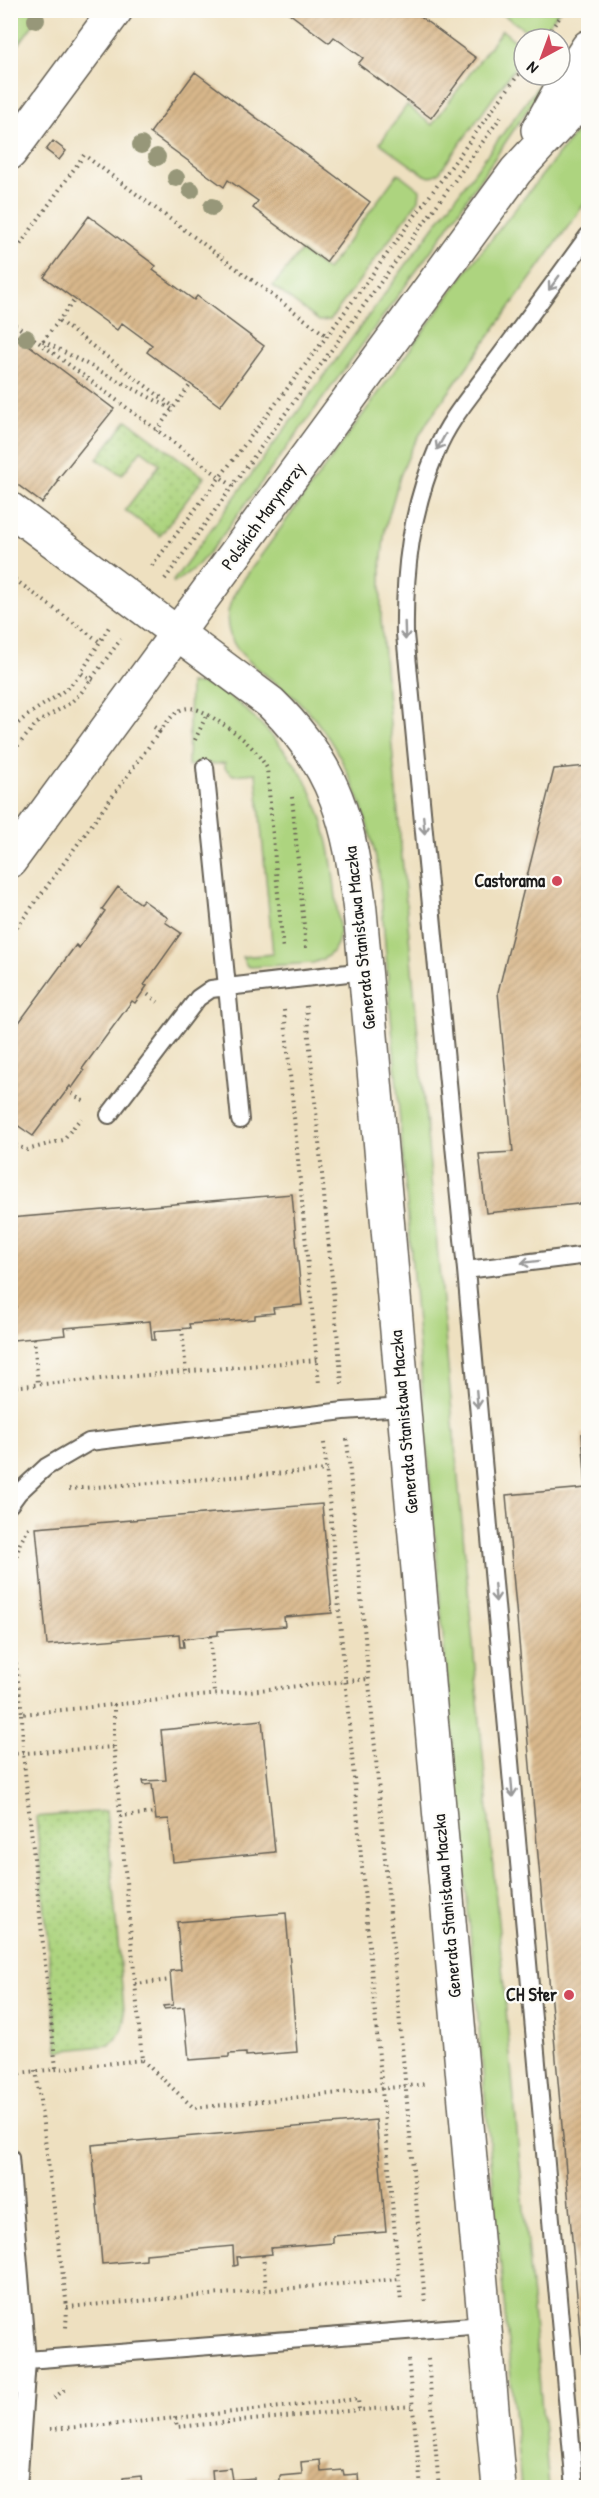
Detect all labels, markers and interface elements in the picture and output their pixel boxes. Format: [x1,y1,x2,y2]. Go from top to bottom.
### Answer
north arrow [512,27,572,87]
text: N [521,57,543,79]
one-way arrow [548,275,560,291]
one-way arrow [435,433,447,450]
street label: Polskich Marynarzy [215,456,310,575]
one-way arrow [400,621,411,641]
one-way arrow [419,815,430,835]
street label: Generała Stanisława Maczka [337,845,382,1031]
place label: Castorama [474,868,546,893]
marker: Castorama [550,874,564,888]
one-way arrow [521,1257,541,1268]
street label: Generała Stanisława Maczka [383,1329,424,1515]
one-way arrow [472,1389,483,1409]
one-way arrow [490,1583,501,1603]
one-way arrow [507,1777,518,1797]
street label: Generała Stanisława Maczka [426,1813,467,1999]
place label: CH Ster [506,1982,557,2007]
marker: CH Ster [562,1988,576,2002]

